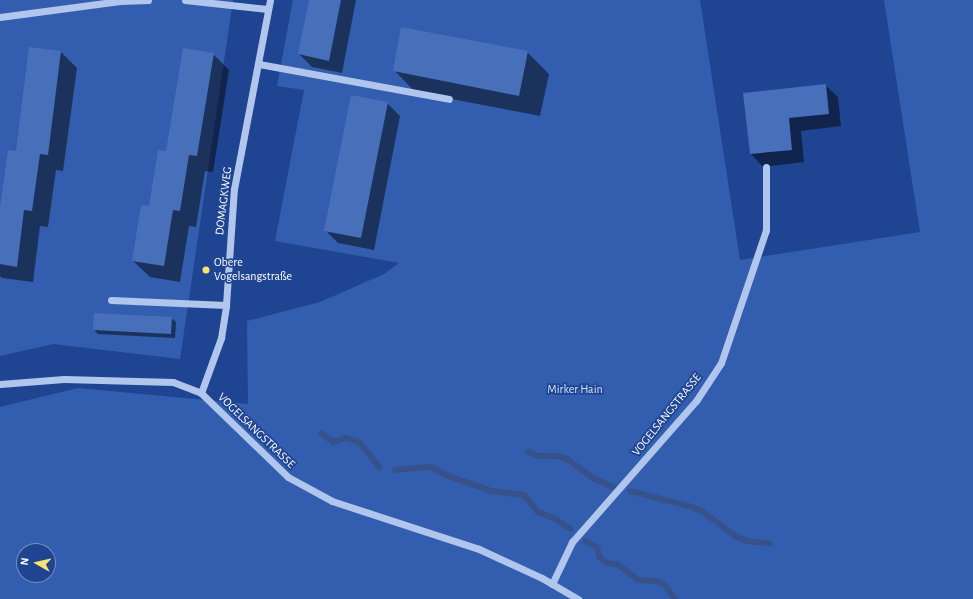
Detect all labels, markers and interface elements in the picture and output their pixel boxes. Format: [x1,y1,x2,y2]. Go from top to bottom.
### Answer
street label: DOMAGKWEG [213,166,235,236]
place label: Obere Vogelsangstraße [214,256,292,284]
marker: Obere Vogelsangstraße [201,265,211,275]
street label: VOGELSANGSTRASSE [629,371,705,459]
park label: Mirker Hain [547,383,603,397]
street label: VOGELSANGSTRASSE [214,390,298,472]
north arrow [16,543,56,583]
text: N [19,557,31,566]

